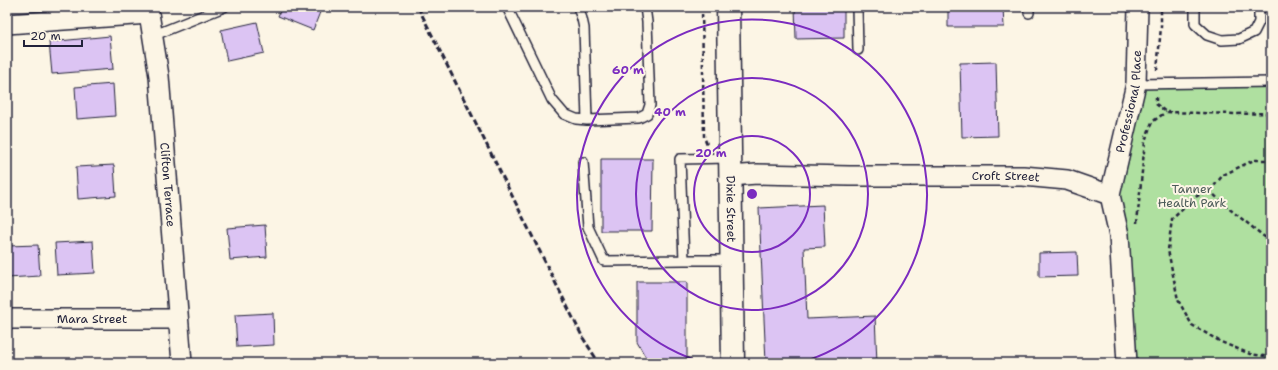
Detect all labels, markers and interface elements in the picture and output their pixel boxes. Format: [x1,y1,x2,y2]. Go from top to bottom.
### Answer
scale bar [24,22,82,48]
text: 20 m [30,28,61,44]
street label: Professional Place [1112,50,1145,154]
text: 60 m [612,62,644,78]
text: 40 m [654,104,686,120]
street label: Clifton Terrace [156,142,179,228]
text: 20 m [695,145,727,161]
street label: Croft Street [972,168,1041,186]
street label: Dixie Street [722,175,739,243]
park label: Tanner Health Park [1158,181,1226,211]
centre of rings [745,187,759,201]
street label: Mara Street [57,311,127,327]

